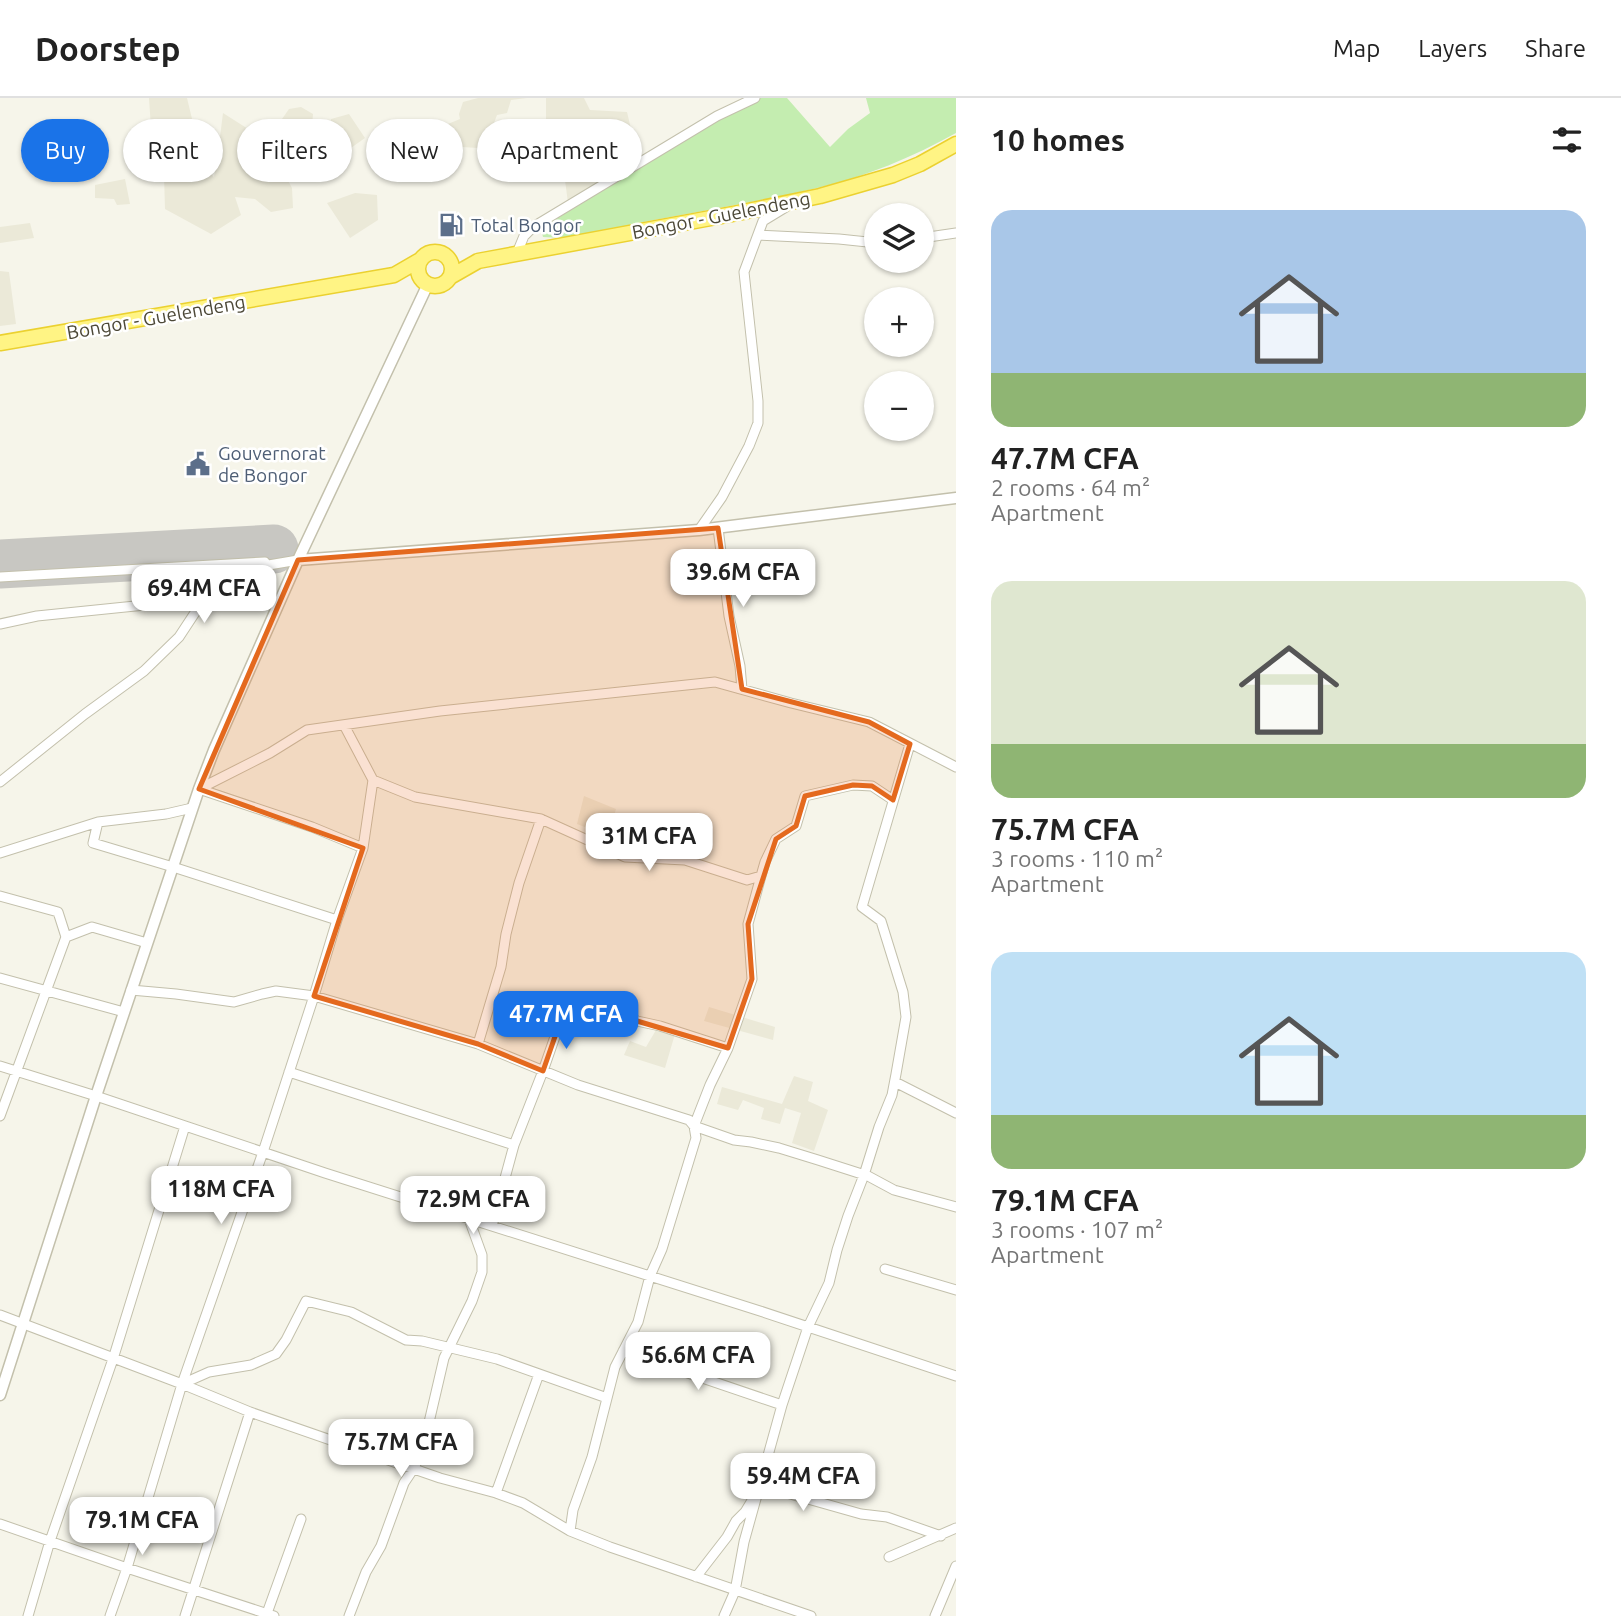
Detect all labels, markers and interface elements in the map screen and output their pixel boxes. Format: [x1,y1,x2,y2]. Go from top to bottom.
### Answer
text: Doorstep [35,30,180,67]
text: Map [1333,35,1380,62]
text: Layers [1418,35,1487,62]
text: Share [1525,35,1586,62]
chip: Buy [21,119,109,182]
chip: Rent [123,119,223,182]
chip: Filters [237,119,352,182]
chip: New [366,119,463,182]
chip: Apartment [477,119,642,182]
icon: filters [1548,121,1586,159]
text: 10 homes [991,123,1125,157]
street label: Bongor - Guelendeng [630,187,812,243]
map controls [864,203,934,441]
button: layers [864,203,934,273]
fuel station icon: Total Bongor [437,211,465,239]
place label: Total Bongor [471,214,582,236]
icon: home [1226,256,1352,382]
button: + [864,287,934,357]
street label: Bongor - Guelendeng [65,290,247,344]
button: − [864,371,934,441]
text: 47.7M CFA [991,441,1139,475]
place label: Gouvernorat de Bongor [218,442,326,486]
public building icon: Gouvernorat de Bongor [184,450,212,478]
text: 2 rooms · 64 m² [991,475,1150,500]
text: Apartment [991,500,1104,525]
pin: 39.6M CFA [663,550,823,609]
text: 39.6M CFA [686,559,800,584]
pin: 69.4M CFA [124,566,284,625]
text: 69.4M CFA [147,575,261,600]
icon: home [1226,627,1352,753]
text: 75.7M CFA [991,812,1139,846]
pin: 31M CFA [584,814,714,873]
text: 31M CFA [602,823,696,848]
text: 3 rooms · 110 m² [991,846,1163,871]
text: Apartment [991,871,1104,896]
pin: 47.7M CFA [486,992,646,1051]
icon: home [1226,998,1352,1124]
text: 47.7M CFA [509,1001,623,1026]
pin: 118M CFA [149,1166,293,1226]
text: 118M CFA [167,1176,275,1201]
pin: 72.9M CFA [393,1176,553,1236]
text: 79.1M CFA [991,1183,1139,1217]
text: 72.9M CFA [416,1186,530,1211]
text: 3 rooms · 107 m² [991,1217,1163,1242]
text: Apartment [991,1242,1104,1267]
pin: 56.6M CFA [618,1332,778,1392]
text: 56.6M CFA [641,1342,755,1367]
pin: 75.7M CFA [321,1420,481,1479]
text: 75.7M CFA [344,1429,458,1454]
pin: 59.4M CFA [723,1454,883,1513]
text: 59.4M CFA [746,1463,860,1488]
pin: 79.1M CFA [62,1498,222,1557]
text: 79.1M CFA [85,1507,199,1532]

